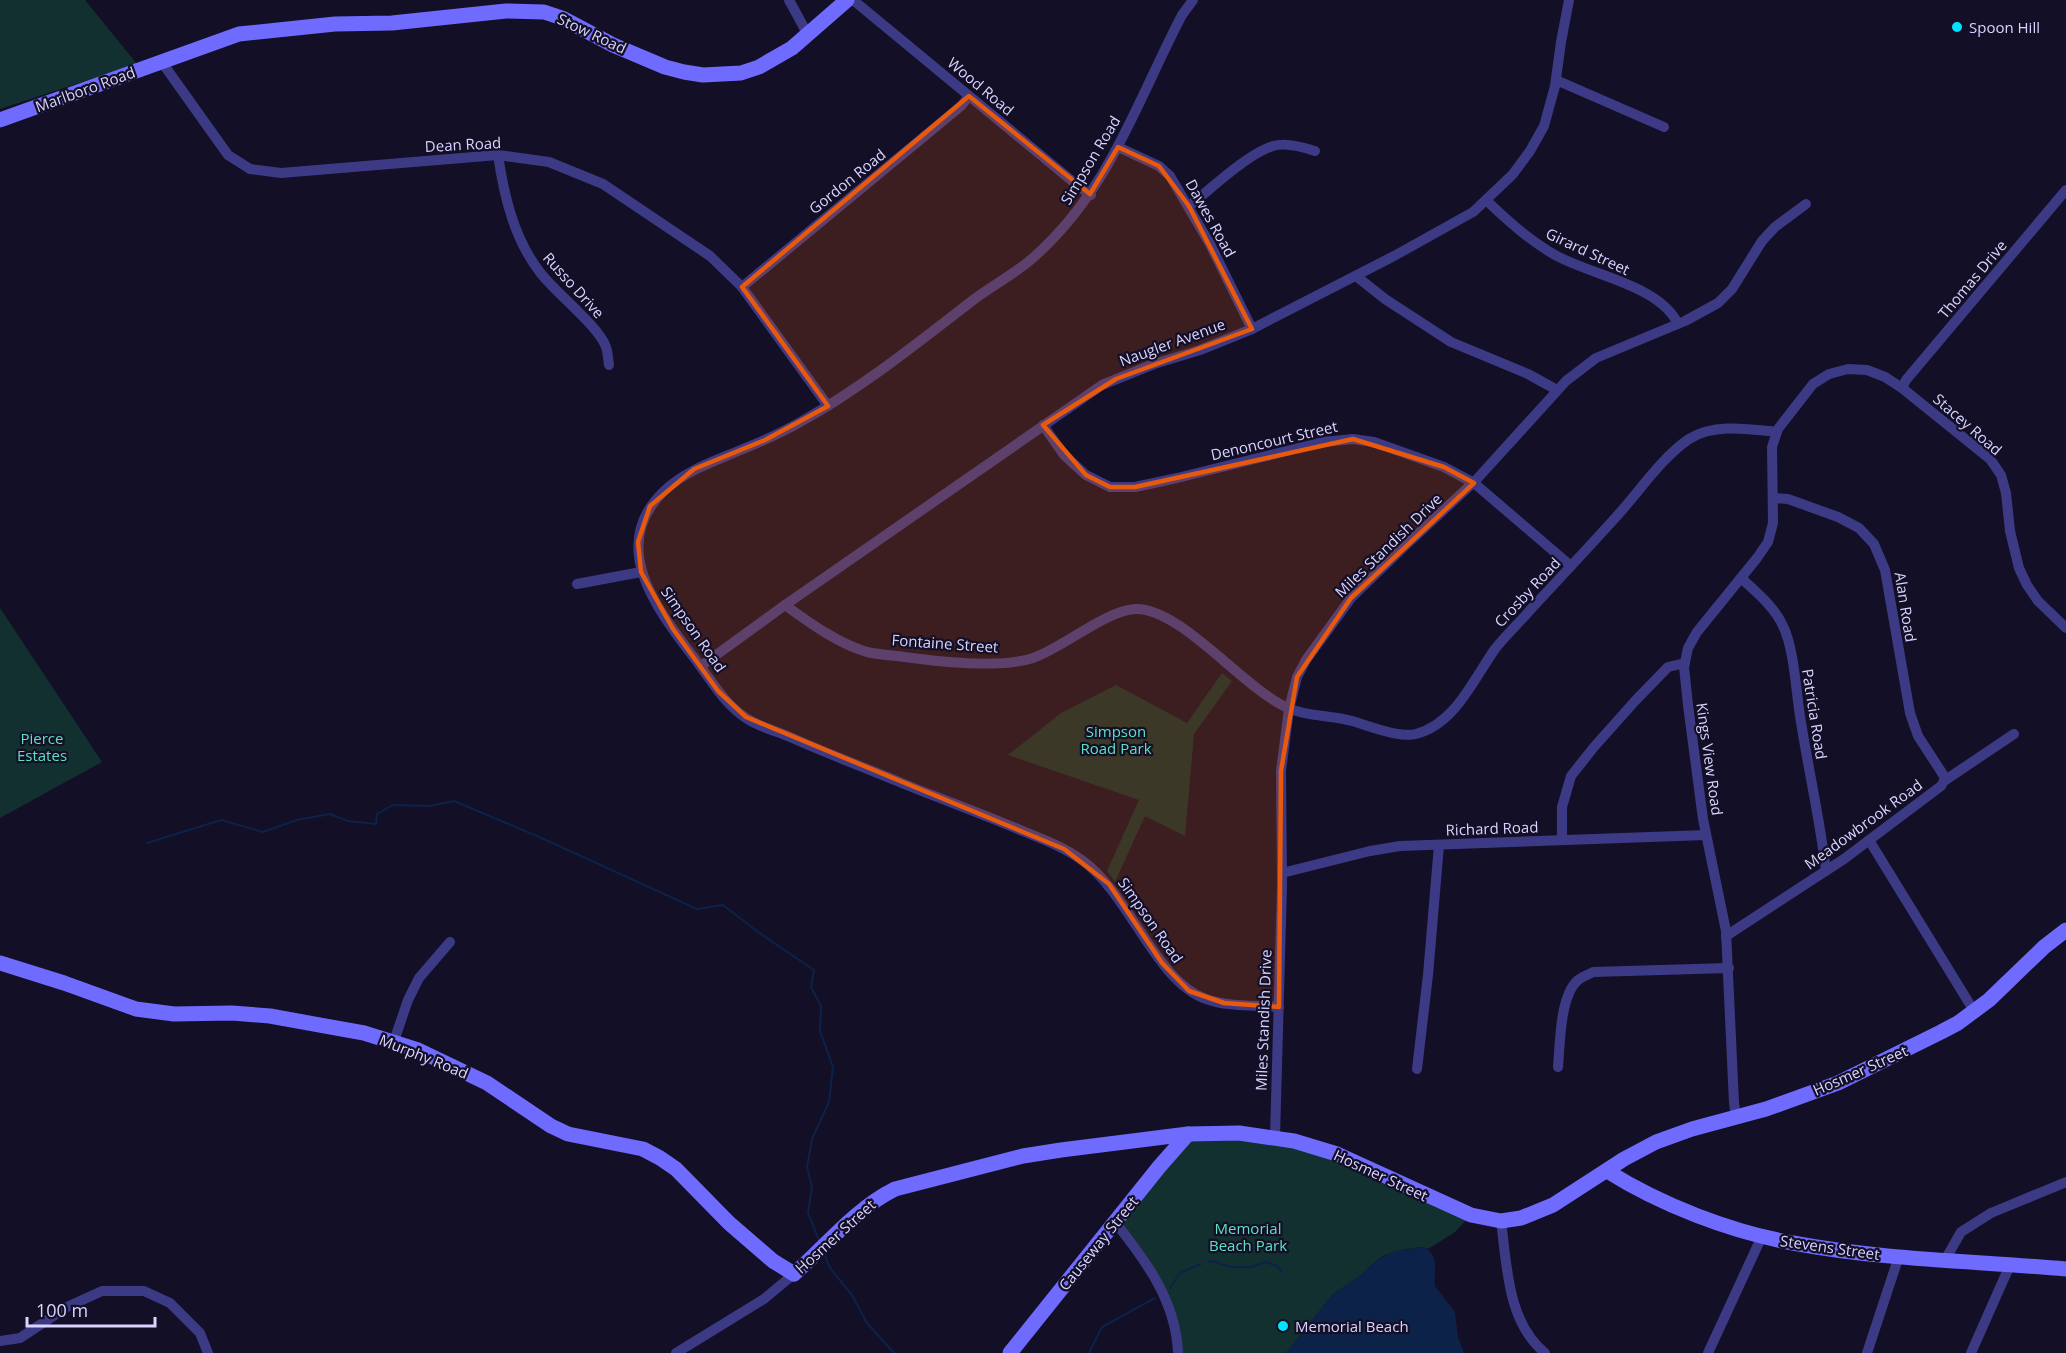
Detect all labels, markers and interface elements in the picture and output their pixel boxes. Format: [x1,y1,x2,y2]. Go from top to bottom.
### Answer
street label: Stow Road [554,8,630,58]
place label: Spoon Hill [1969,17,2040,37]
marker: Spoon Hill [1950,20,1964,34]
street label: Wood Road [944,52,1018,120]
street label: Marlboro Road [32,62,138,116]
street label: Simpson Road [1056,112,1124,208]
street label: Dean Road [424,132,502,156]
street label: Gordon Road [805,144,889,218]
street label: Dawes Road [1181,175,1241,261]
street label: Girard Street [1543,223,1633,279]
street label: Thomas Drive [1933,236,2011,322]
street label: Russo Drive [539,248,609,322]
street label: Naugler Avenue [1116,314,1228,370]
street label: Stacey Road [1929,389,2007,459]
street label: Denoncourt Street [1209,416,1339,464]
street label: Miles Standish Drive [1330,489,1446,601]
street label: Crosby Road [1490,553,1564,631]
street label: Alan Road [1891,571,1921,643]
street label: Simpson Road [657,582,731,676]
street label: Fontaine Street [891,629,999,657]
street label: Patricia Road [1798,667,1832,761]
street label: Kings View Road [1692,701,1728,817]
park label: Simpson Road Park [1080,721,1152,758]
park label: Pierce Estates [17,728,67,765]
street label: Meadowbrook Road [1800,774,1926,874]
street label: Richard Road [1445,816,1539,840]
street label: Simpson Road [1114,873,1188,967]
street label: Miles Standish Drive [1251,949,1275,1091]
street label: Murphy Road [376,1029,472,1083]
street label: Hosmer Street [1810,1040,1910,1100]
street label: Hosmer Street [1331,1144,1431,1206]
street label: Causeway Street [1054,1192,1142,1294]
street label: Hosmer Street [791,1195,879,1277]
park label: Memorial Beach Park [1209,1218,1287,1255]
street label: Stevens Street [1779,1230,1881,1264]
scale bar [27,1290,154,1328]
text: 100 m [36,1298,88,1322]
place label: Memorial Beach [1295,1316,1409,1336]
marker: Memorial Beach [1276,1319,1290,1333]

